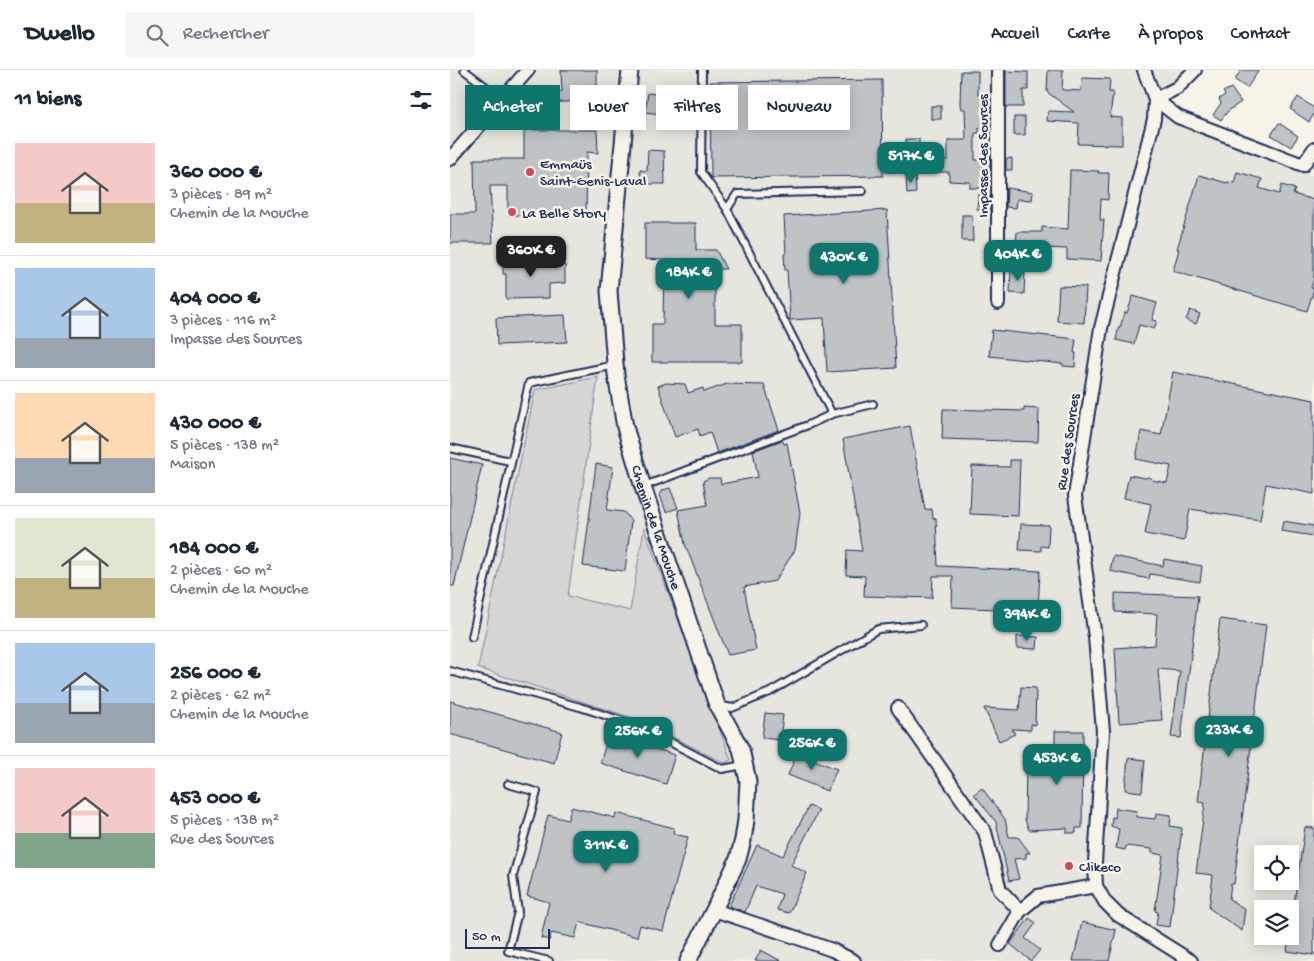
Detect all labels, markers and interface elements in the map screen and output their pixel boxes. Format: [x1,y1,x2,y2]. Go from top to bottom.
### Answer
search box [125,12,475,57]
text: Dwello [25,20,95,49]
icon: search [143,21,171,49]
text: Rechercher [183,23,269,46]
text: Accueil [991,24,1039,45]
text: Carte [1067,24,1110,45]
text: À propos [1138,24,1203,45]
text: Contact [1231,24,1289,45]
chip: Acheter [465,85,560,130]
chip: Louer [570,85,646,130]
chip: Filtres [656,85,738,130]
chip: Nouveau [748,85,850,130]
icon: filters [407,86,435,114]
text: 11 biens [15,88,81,113]
street label: Impasse des Sources [975,94,993,218]
pin: 517K € [870,142,952,184]
text: 517K € [888,148,934,167]
place label: Emmaüs Saint-Genis-Laval [540,156,646,191]
text: 360 000 € [170,161,262,186]
icon: home [55,163,115,223]
marker: Emmaüs Saint-Genis-Laval [524,166,536,178]
text: 3 pièces · 89 m² [170,186,272,205]
text: Chemin de la Mouche [170,205,309,224]
place label: La Belle Story [522,205,607,223]
marker: La Belle Story [506,206,518,218]
pin: 360K € [490,236,572,278]
pin: 404K € [977,240,1059,282]
text: 360K € [507,242,555,261]
pin: 430K € [803,242,885,285]
text: 404K € [995,246,1041,265]
text: 430K € [820,249,868,268]
pin: 184K € [648,258,730,300]
text: 184K € [667,264,711,283]
text: 404 000 € [170,287,260,312]
icon: home [55,288,115,348]
text: 3 pièces · 116 m² [170,312,276,331]
text: Impasse des Sources [170,331,302,350]
street label: Rue des Sources [1053,392,1085,492]
text: 430 000 € [170,412,261,437]
icon: home [55,413,115,473]
text: 5 pièces · 138 m² [170,437,279,456]
text: Maison [170,456,215,475]
street label: Chemin de la Mouche [626,463,684,592]
text: 184 000 € [170,537,258,562]
icon: home [55,538,115,598]
text: 2 pièces · 60 m² [170,562,272,581]
text: Chemin de la Mouche [170,581,309,600]
pin: 394K € [986,600,1068,642]
text: 394K € [1004,606,1050,625]
text: 256 000 € [170,662,260,687]
icon: home [55,663,115,723]
text: 2 pièces · 62 m² [170,687,271,706]
text: Chemin de la Mouche [170,706,309,725]
pin: 256K € [597,716,679,759]
pin: 233K € [1188,716,1270,758]
text: 233K € [1206,722,1252,741]
text: 256K € [615,723,661,742]
pin: 256K € [771,728,853,771]
text: 256K € [789,735,835,754]
pin: 453K € [1016,744,1098,786]
text: 453K € [1034,750,1080,769]
text: 453 000 € [170,787,260,812]
icon: home [55,788,115,848]
text: 5 pièces · 138 m² [170,812,279,831]
pin: 311K € [565,830,647,873]
text: Rue des Sources [170,831,274,850]
text: 311K € [584,837,628,856]
map controls [1254,845,1299,945]
button: locate [1254,845,1299,890]
place label: Clikeco [1079,859,1121,877]
marker: Clikeco [1063,860,1075,872]
button: layers [1254,900,1299,945]
scale bar [465,926,550,949]
text: 50 m [472,929,501,946]

